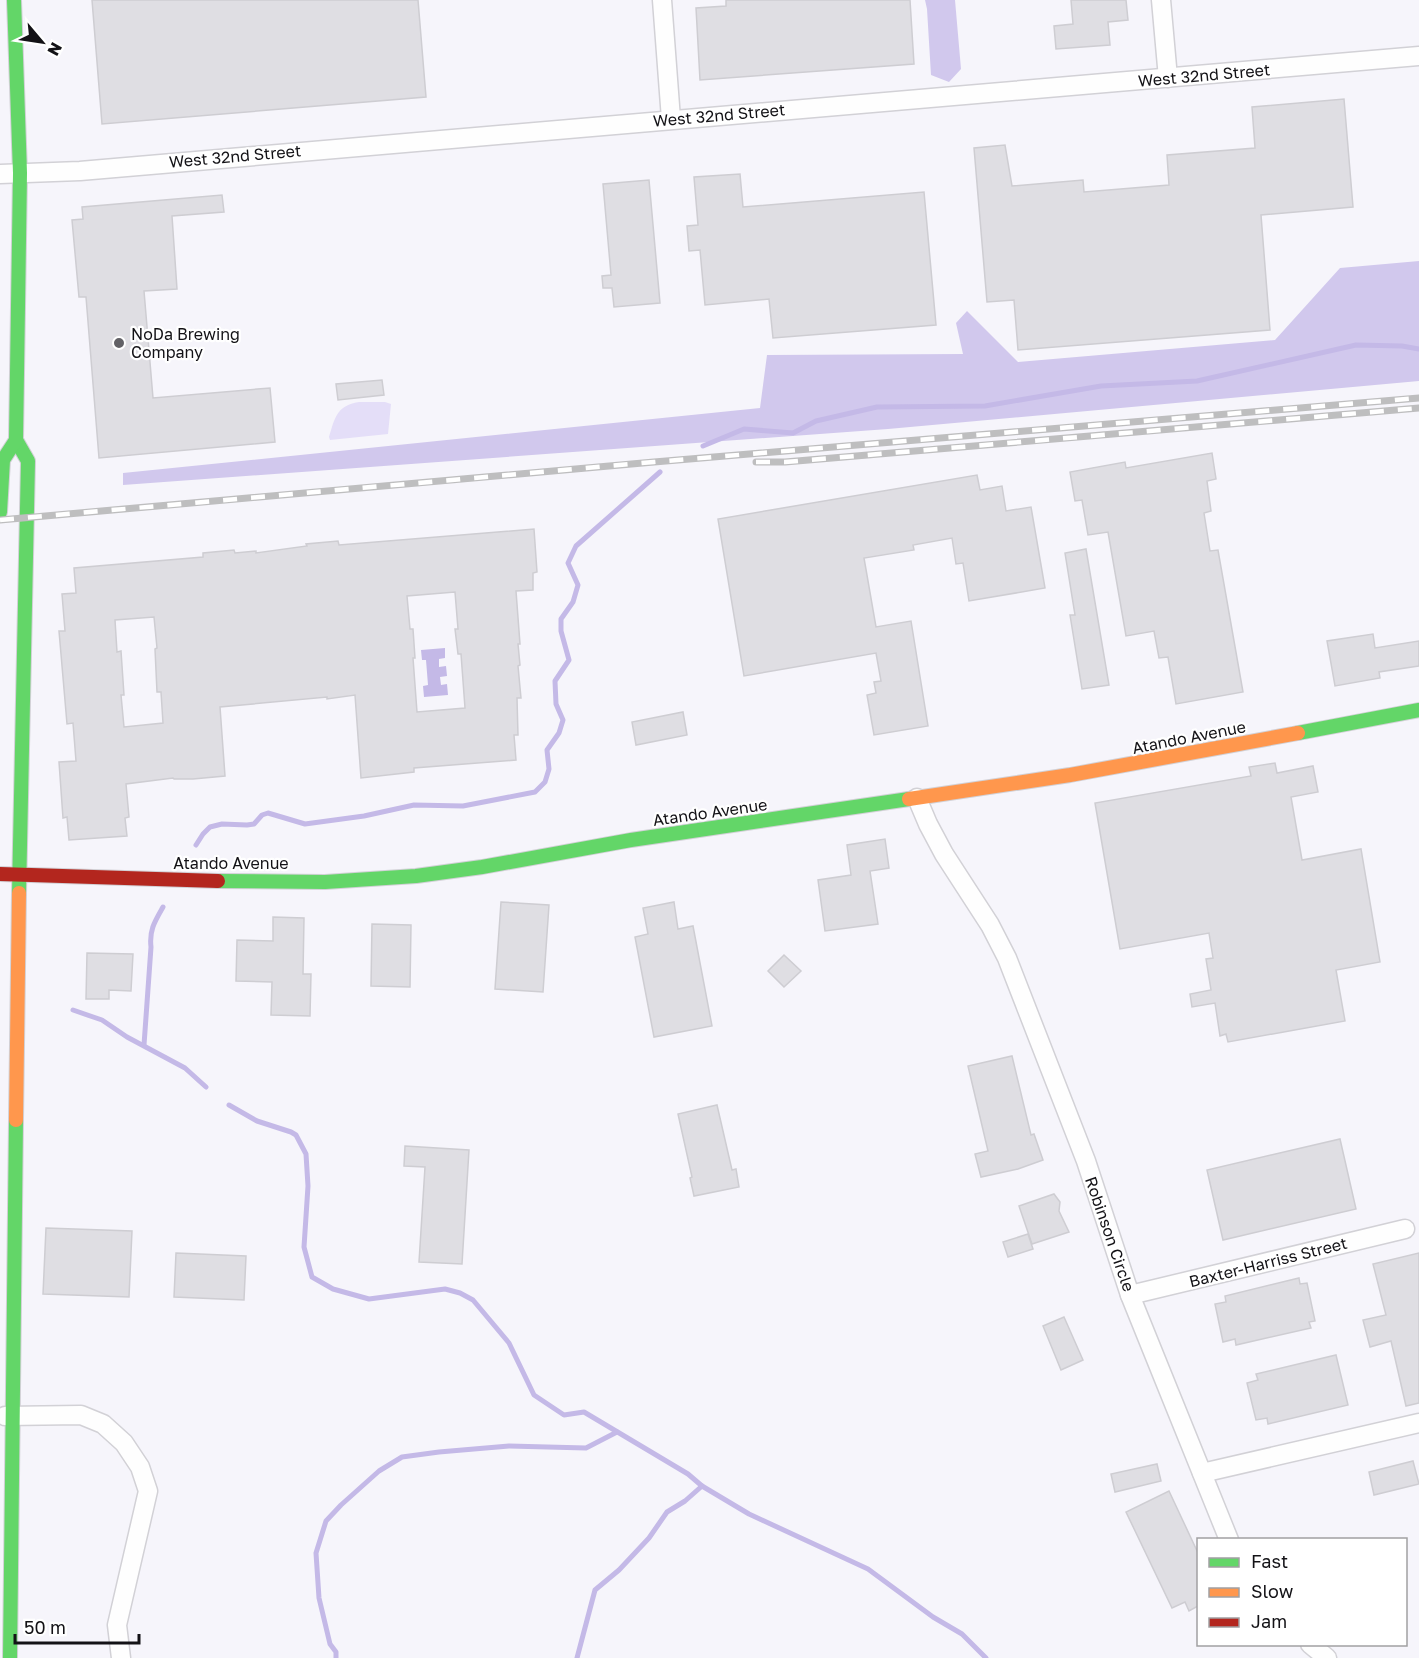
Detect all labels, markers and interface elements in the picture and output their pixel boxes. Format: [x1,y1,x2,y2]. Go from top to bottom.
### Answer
north arrow [12,12,72,72]
text: N [43,39,67,59]
street label: West 32nd Street [1137,59,1271,91]
street label: West 32nd Street [652,99,786,131]
street label: West 32nd Street [168,140,302,172]
place label: NoDa Brewing Company [131,324,240,362]
marker: NoDa Brewing Company [112,336,126,350]
street label: Atando Avenue [1131,716,1247,758]
street label: Atando Avenue [652,794,768,830]
street label: Atando Avenue [173,853,289,873]
street label: Robinson Circle [1081,1174,1139,1294]
street label: Baxter-Harriss Street [1187,1233,1349,1291]
legend [1197,1538,1407,1646]
text: Fast [1251,1550,1288,1572]
text: Slow [1251,1580,1294,1602]
scale bar [15,1607,140,1645]
text: Jam [1251,1610,1287,1632]
text: 50 m [24,1616,66,1638]

